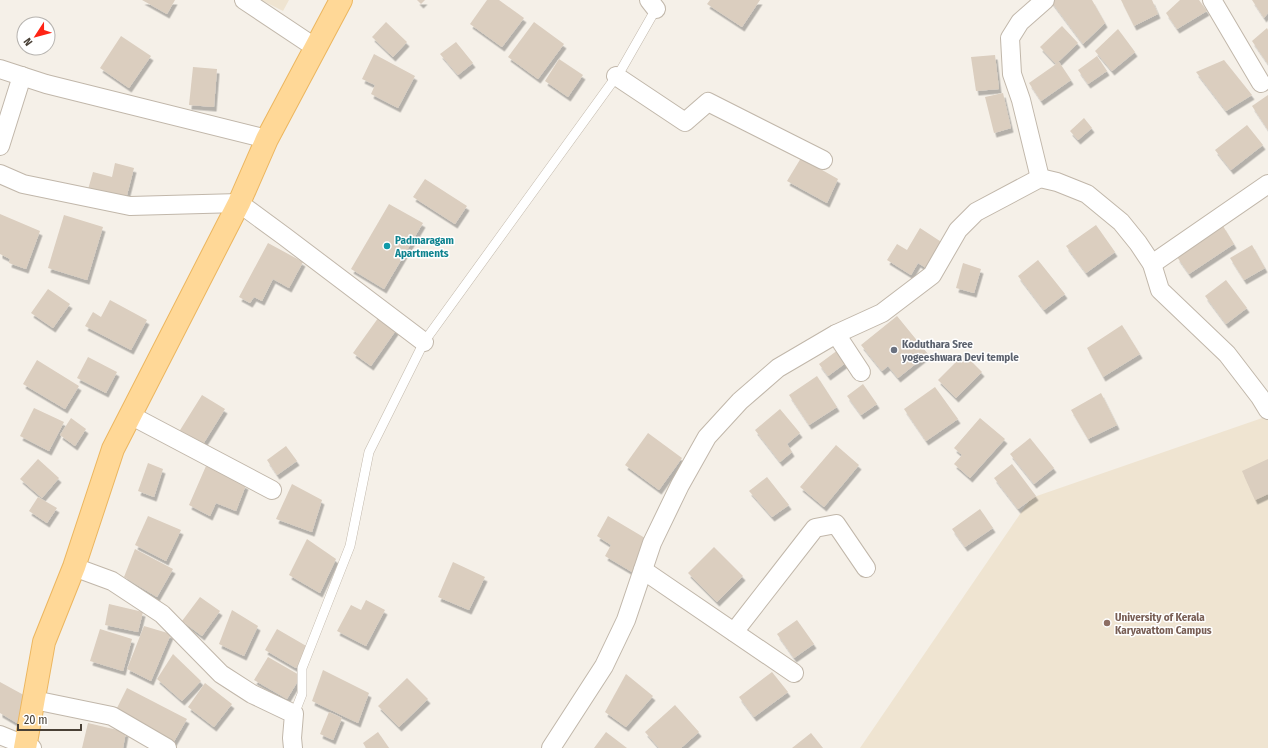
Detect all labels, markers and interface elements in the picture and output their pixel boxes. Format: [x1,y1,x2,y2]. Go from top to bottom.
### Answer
north arrow [16,16,56,56]
text: N [21,35,36,48]
place label: Padmaragam Apartments [394,234,454,260]
marker: Padmaragam Apartments [382,241,392,251]
place label: Koduthara Sree yogeeshwara Devi temple [901,338,1019,364]
marker: Koduthara Sree yogeeshwara Devi temple [889,345,899,355]
place label: University of Kerala Karyavattom Campus [1115,611,1212,637]
marker: University of Kerala Karyavattom Campus [1102,618,1112,628]
scale bar [18,706,81,732]
text: 20 m [24,713,48,727]

